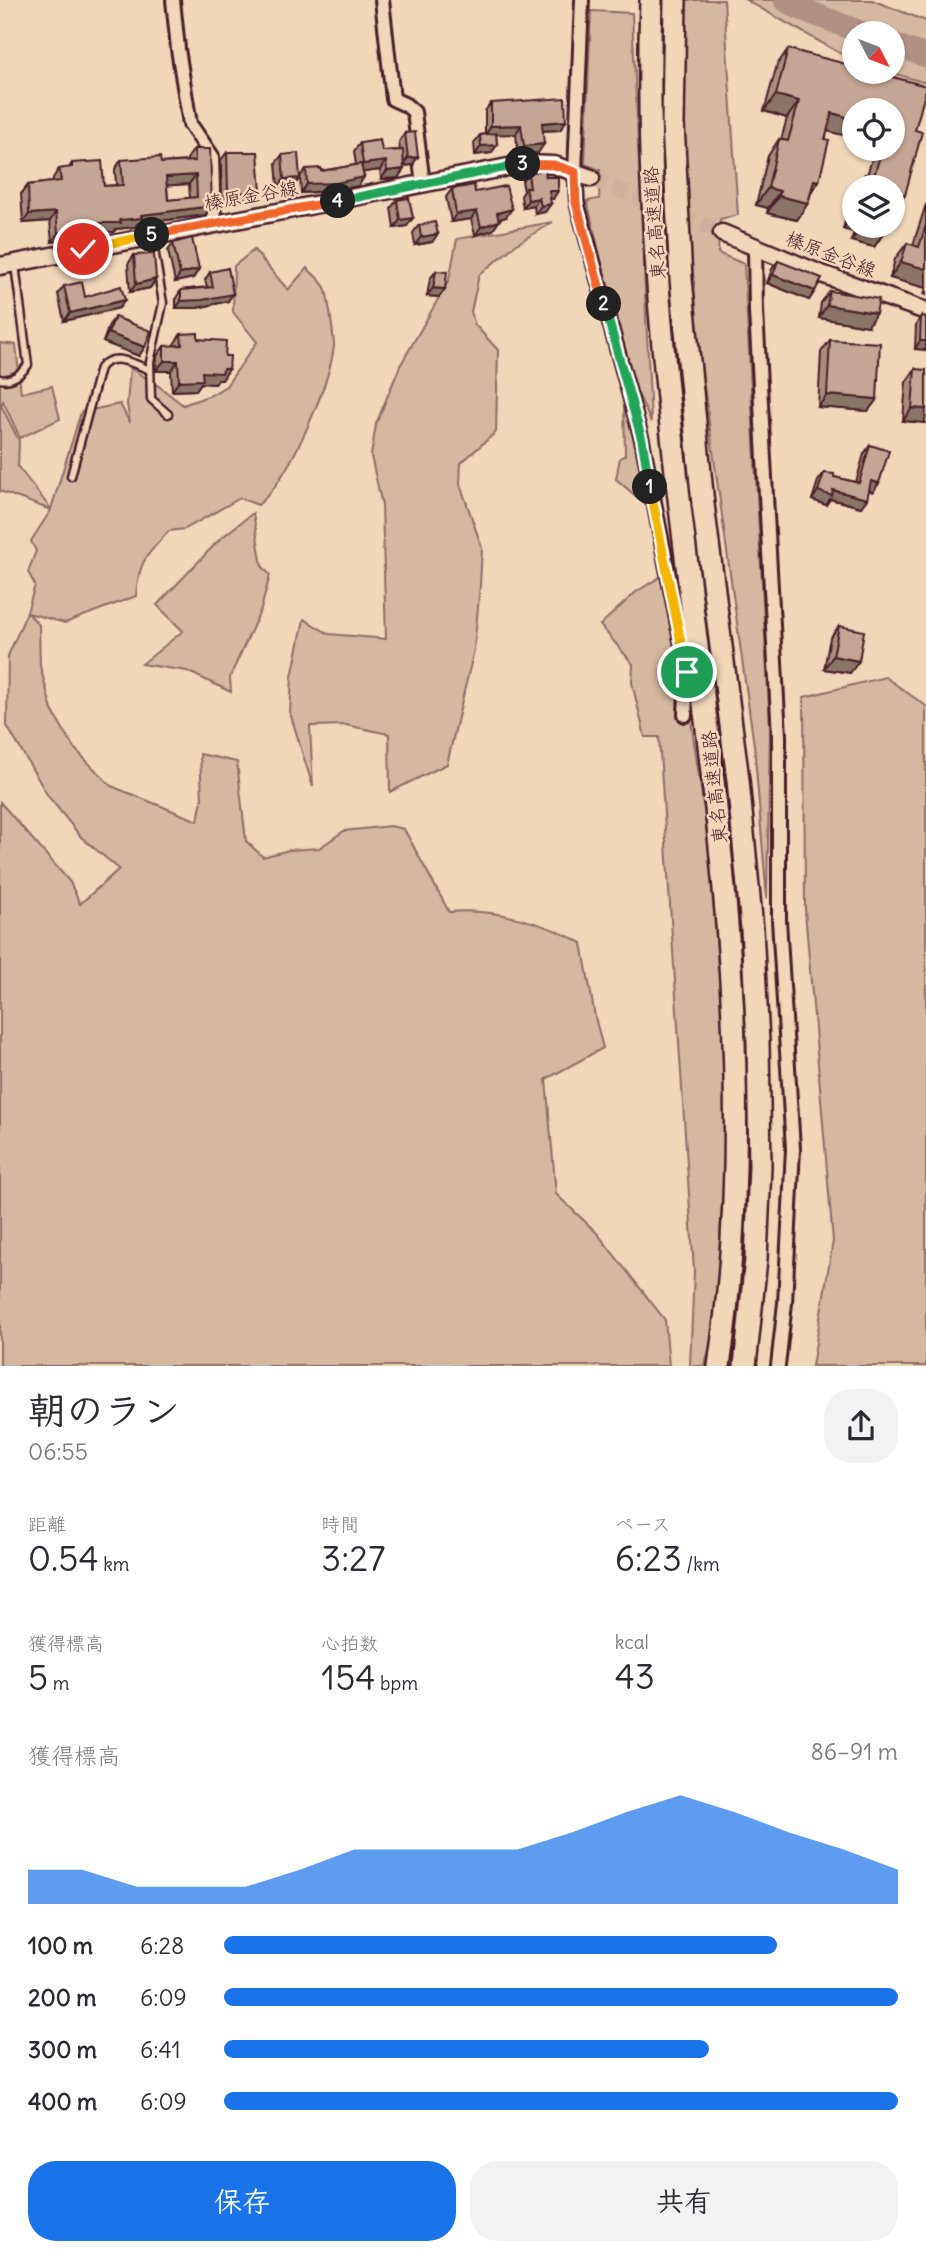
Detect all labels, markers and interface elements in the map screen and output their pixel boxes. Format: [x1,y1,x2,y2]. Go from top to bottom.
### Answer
north arrow [842,21,905,84]
map controls [842,21,905,238]
button: locate [842,98,905,161]
pin: 3 [505,146,540,182]
text: 3 [517,151,528,175]
street label: 東名高速道路 [638,165,670,281]
street label: 榛原金谷線 [202,175,300,215]
button: layers [842,175,905,238]
pin: 4 [320,184,356,218]
text: 4 [332,188,343,212]
pin: 5 [134,218,170,252]
pin [53,219,113,279]
text: 5 [146,222,157,246]
street label: 榛原金谷線 [782,226,880,282]
icon: check [64,230,102,268]
pin: 2 [586,286,622,322]
text: 2 [598,291,609,315]
pin: 1 [632,470,668,504]
text: 1 [646,474,653,498]
pin [657,642,717,702]
icon: arrive [668,653,706,691]
street label: 東名高速道路 [696,729,732,845]
text: 朝のラン [28,1387,180,1434]
button: share [824,1389,898,1463]
text: 06:55 [28,1437,88,1466]
text: 距離 [28,1512,66,1536]
text: 時間 [321,1512,359,1536]
text: ペース [615,1512,671,1536]
text: 0.54 [28,1536,99,1580]
text: 3:27 [321,1536,385,1580]
text: 6:23 [615,1536,682,1580]
text: km [99,1552,130,1576]
text: /km [682,1552,720,1576]
text: kcal [615,1630,649,1654]
text: 獲得標高 [28,1631,104,1655]
text: 心拍数 [321,1631,378,1655]
text: 43 [615,1654,655,1698]
text: 5 [28,1655,48,1699]
text: 154 [321,1655,376,1699]
text: m [48,1671,69,1695]
text: bpm [376,1671,418,1695]
text: 86–91 m [810,1737,898,1766]
text: 獲得標高 [28,1741,120,1770]
text: 100 m [28,1931,93,1960]
text: 6:28 [140,1931,184,1960]
text: 200 m [28,1983,97,2012]
text: 6:09 [140,1983,187,2012]
text: 300 m [28,2035,97,2064]
text: 6:41 [140,2035,181,2064]
text: 400 m [28,2087,97,2116]
text: 6:09 [140,2087,187,2116]
button: 保存 [28,2161,456,2241]
button: 共有 [470,2161,898,2241]

